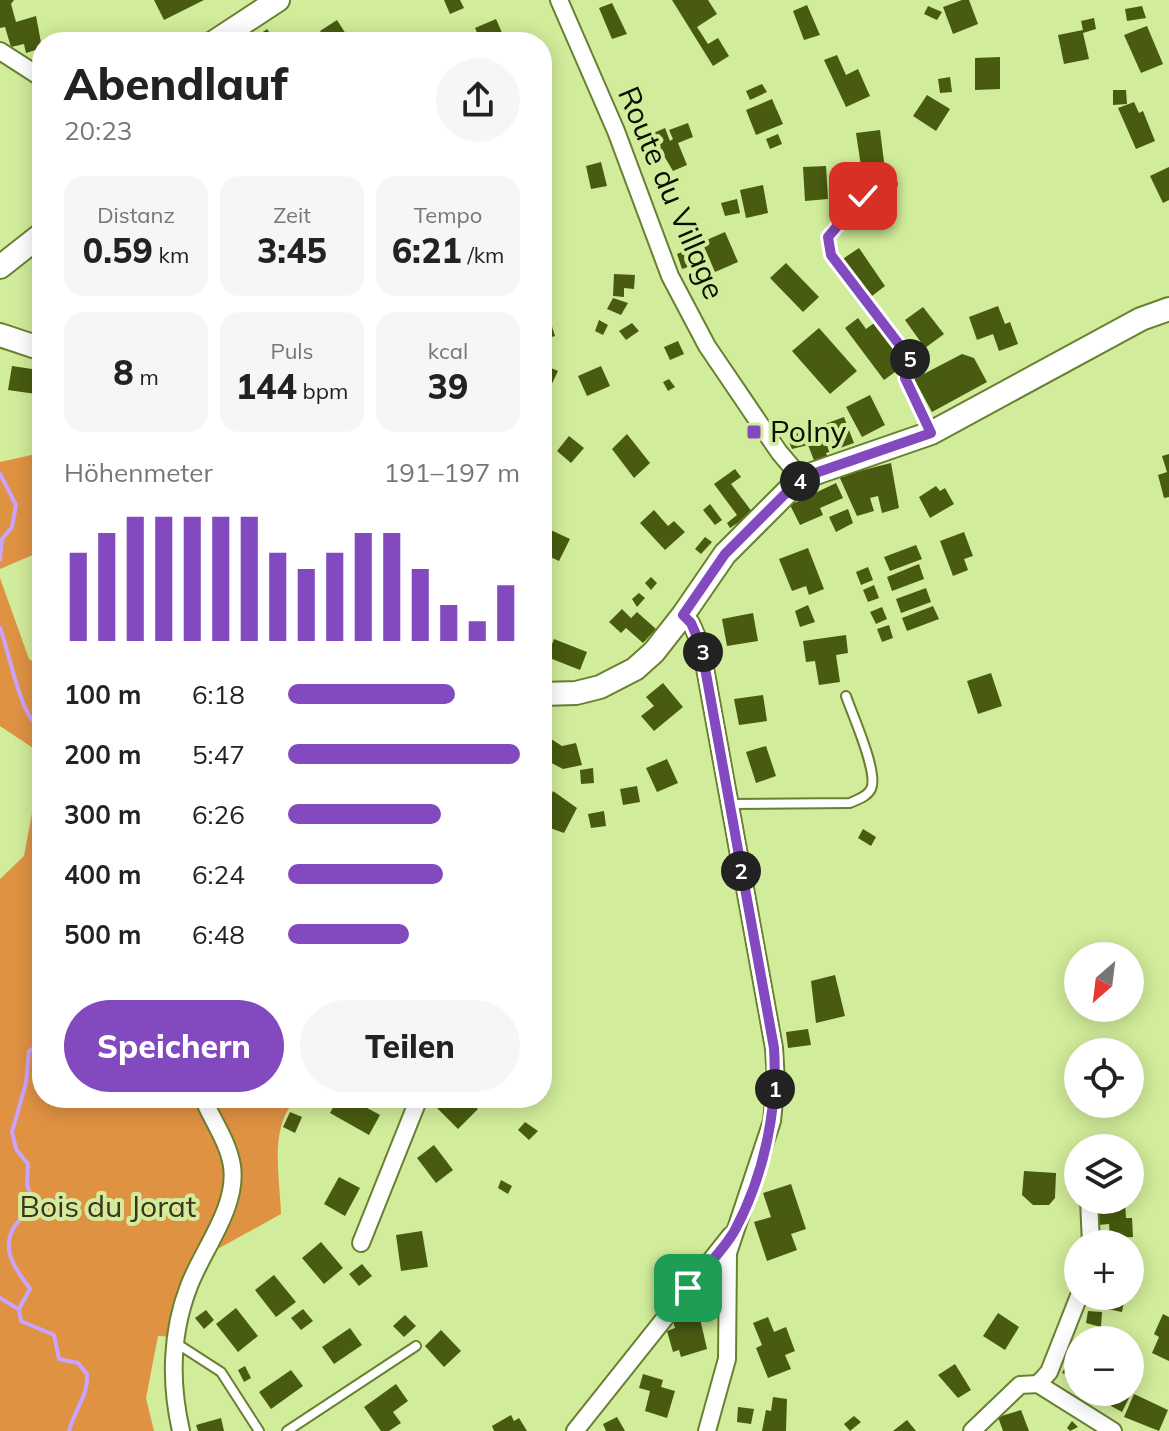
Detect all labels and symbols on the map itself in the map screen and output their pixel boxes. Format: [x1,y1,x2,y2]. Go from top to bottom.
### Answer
street label: Route du Village [610,81,734,305]
pin [829,162,897,230]
pin: 5 [890,339,930,379]
place label: Polny [770,412,847,450]
marker: Polny [745,423,763,441]
pin: 4 [780,461,820,501]
pin: 3 [683,632,723,672]
pin: 2 [721,851,761,891]
north arrow [1064,942,1144,1022]
pin: 1 [755,1069,795,1109]
park label: Bois du Jorat [20,1187,196,1225]
pin [654,1254,722,1322]

